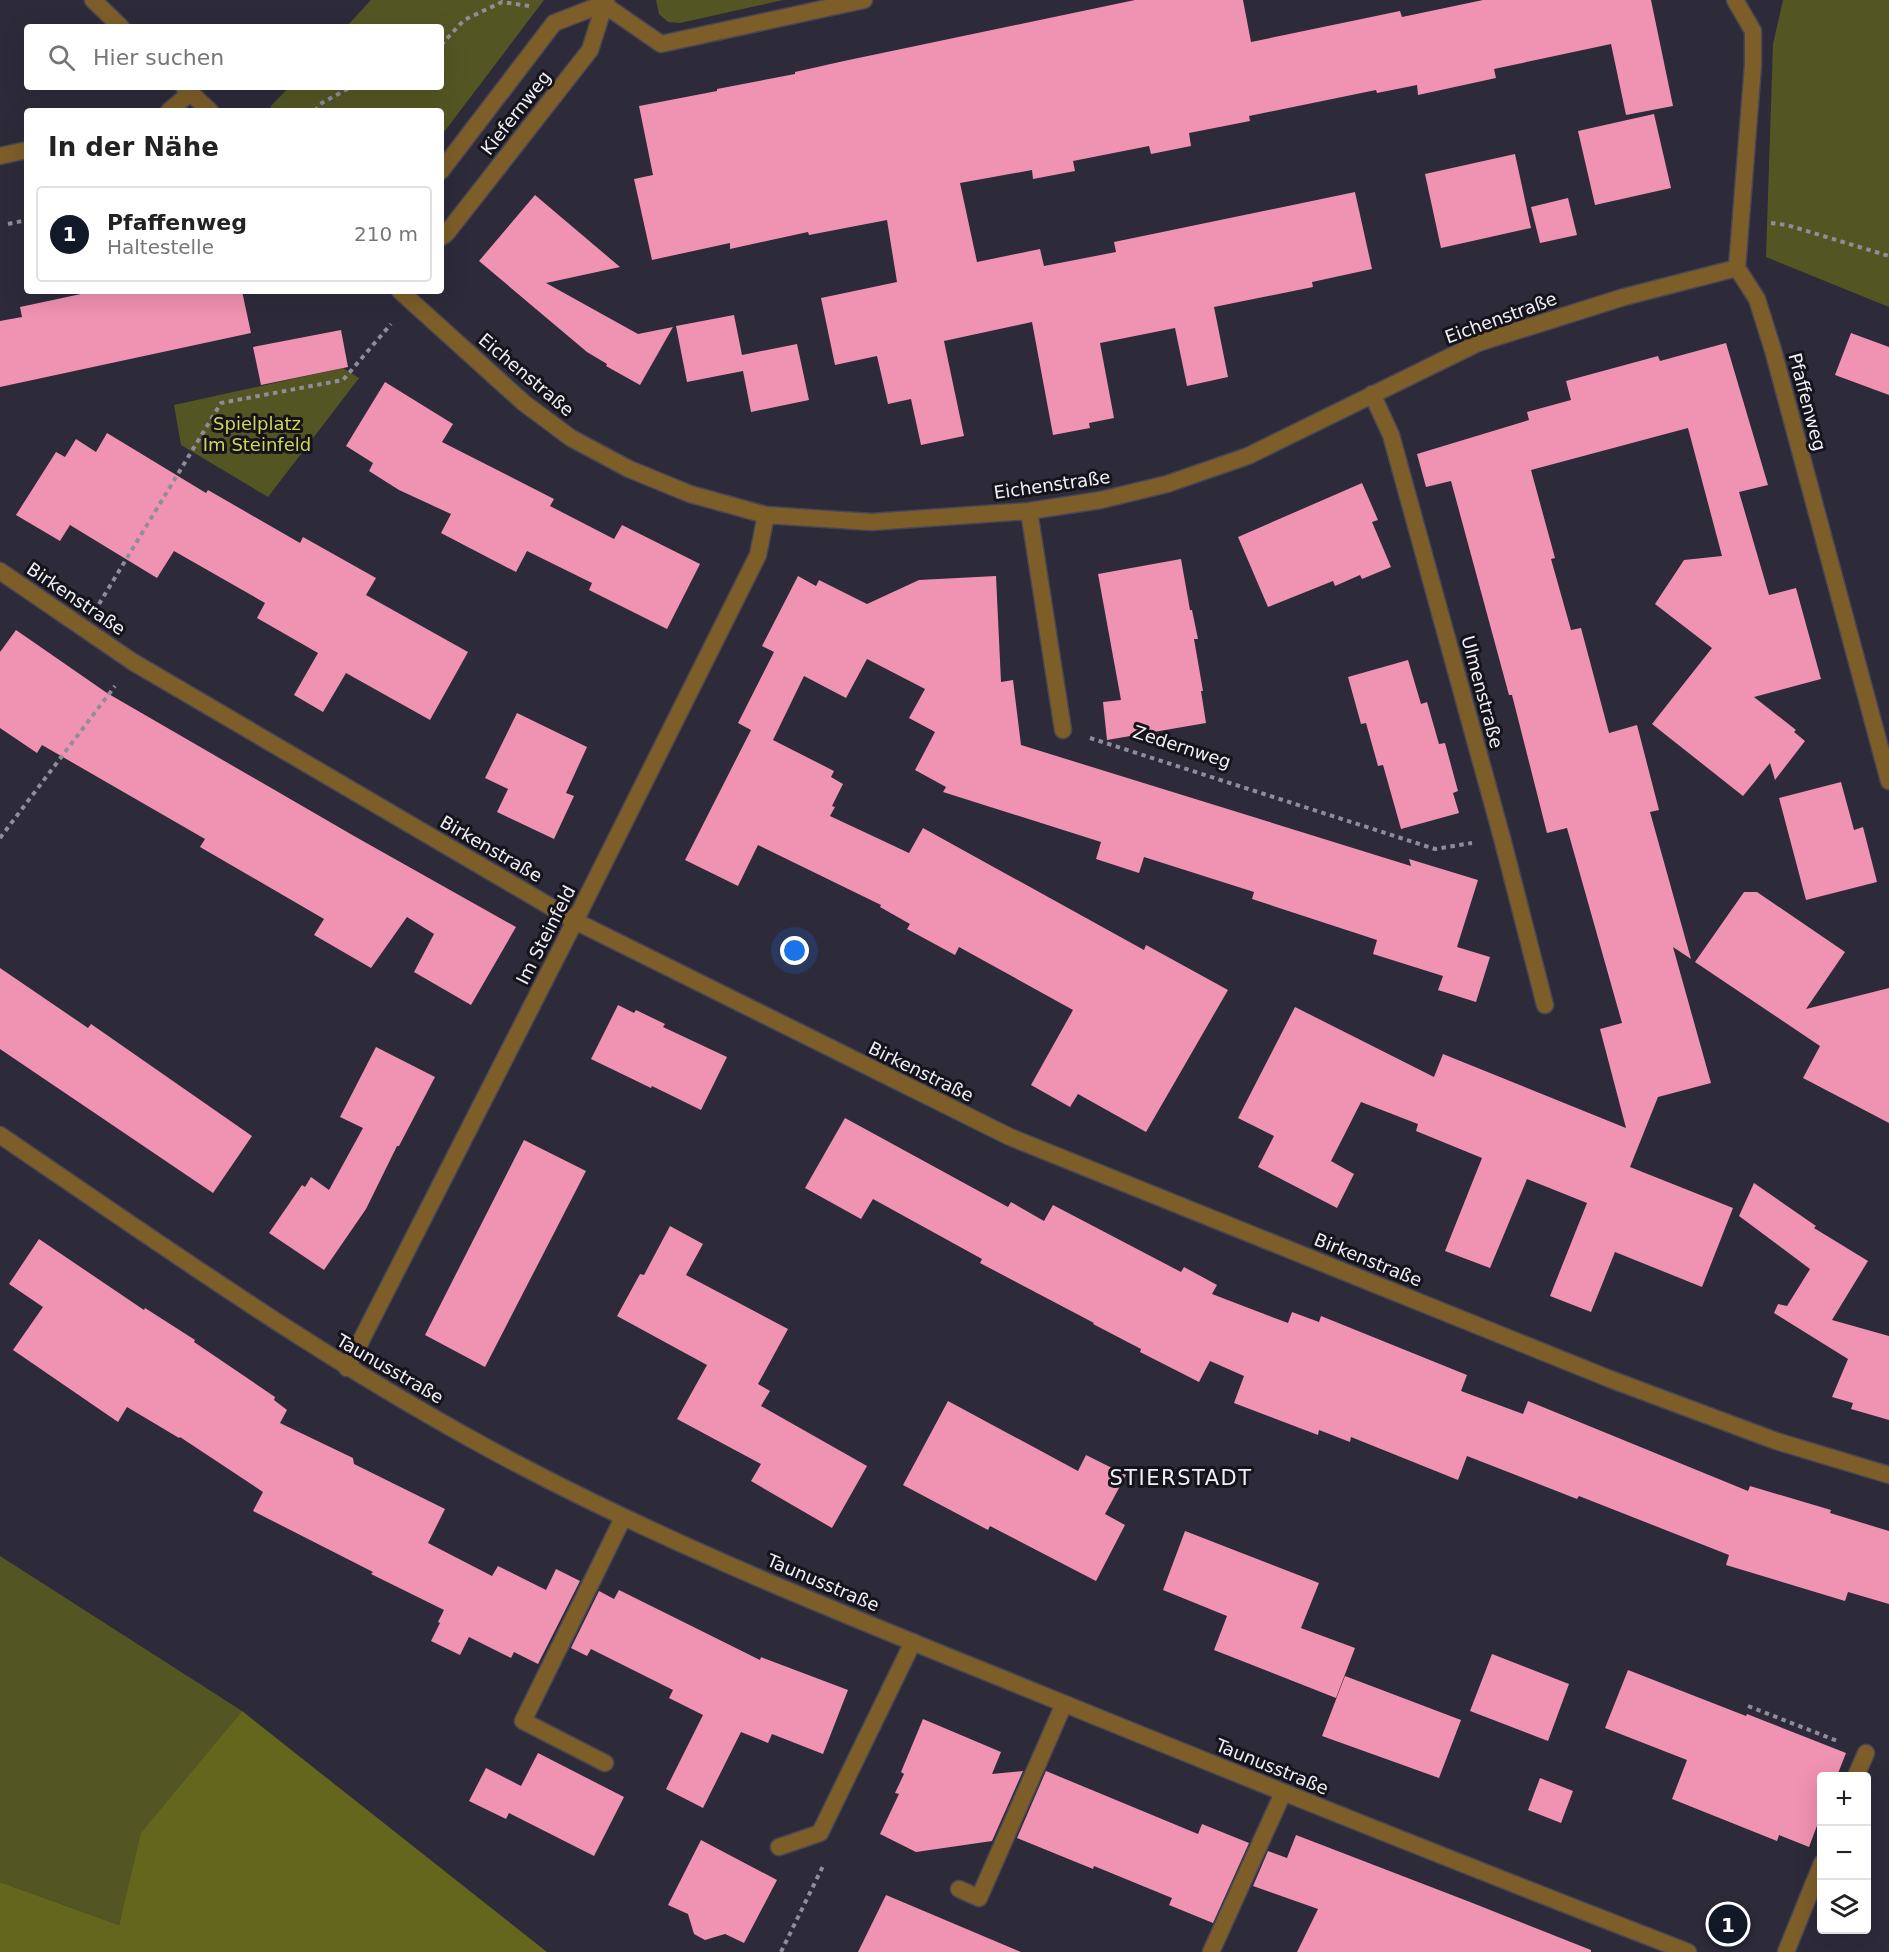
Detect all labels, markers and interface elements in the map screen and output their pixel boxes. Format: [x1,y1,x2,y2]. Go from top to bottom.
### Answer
search box [24,24,444,90]
icon: search [45,41,78,74]
text: Hier suchen [93,45,224,70]
street label: Kiefernweg [476,66,555,159]
text: In der Nähe [48,132,219,162]
text: Pfaffenweg [107,210,247,235]
text: 1 [63,222,76,246]
text: 210 m [354,222,418,246]
text: Haltestelle [107,235,214,259]
street label: Eichenstraße [1442,288,1560,347]
street label: Eichenstraße [475,329,578,420]
street label: Pfaffenweg [1784,351,1831,453]
park label: Spielplatz Im Steinfeld [203,413,311,455]
street label: Eichenstraße [992,466,1112,503]
street label: Birkenstraße [23,558,130,639]
street label: Ulmenstraße [1457,633,1508,750]
street label: Zedernweg [1131,721,1234,772]
street label: Birkenstraße [437,811,546,886]
street label: Im Steinfeld [512,882,580,988]
your location [780,936,809,965]
street label: Birkenstraße [865,1037,977,1106]
street label: Birkenstraße [1311,1228,1425,1291]
street label: Taunusstraße [332,1329,447,1408]
district label: STIERSTADT [1109,1466,1253,1490]
street label: Taunusstraße [763,1549,882,1616]
street label: Taunusstraße [1212,1734,1332,1799]
map controls [1817,1772,1871,1934]
button: + [1817,1772,1871,1826]
button: − [1817,1826,1871,1880]
button: layers [1817,1880,1871,1934]
pin: 1 [1708,1902,1748,1946]

